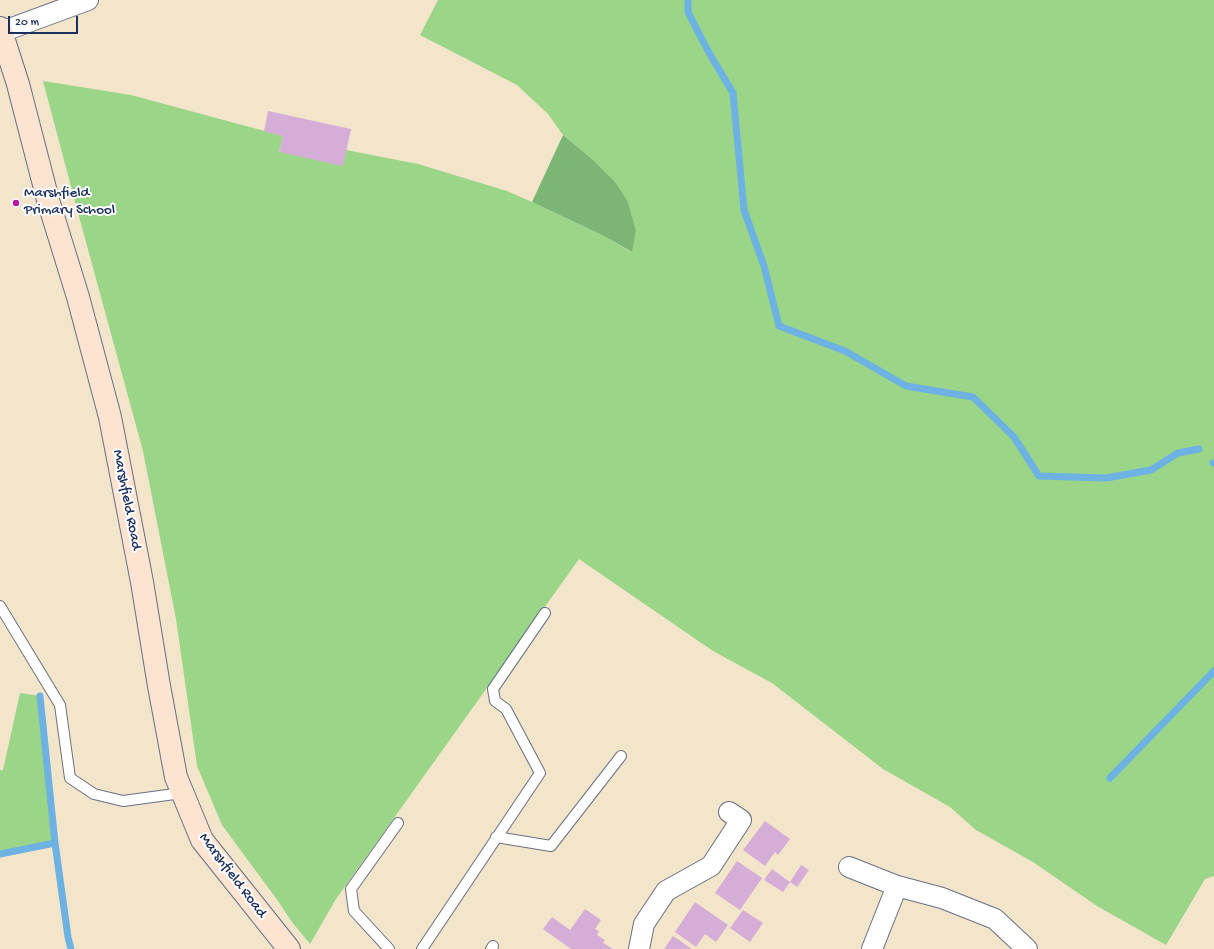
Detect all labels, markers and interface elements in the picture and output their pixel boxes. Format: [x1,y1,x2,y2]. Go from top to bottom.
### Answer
scale bar [10,8,80,34]
text: 20 m [15,16,39,30]
place label: Marshfield Primary School [24,185,115,220]
marker: Marshfield Primary School [11,198,21,208]
street label: Marshfield Road [107,448,145,552]
street label: Marshfield Road [194,830,270,922]

